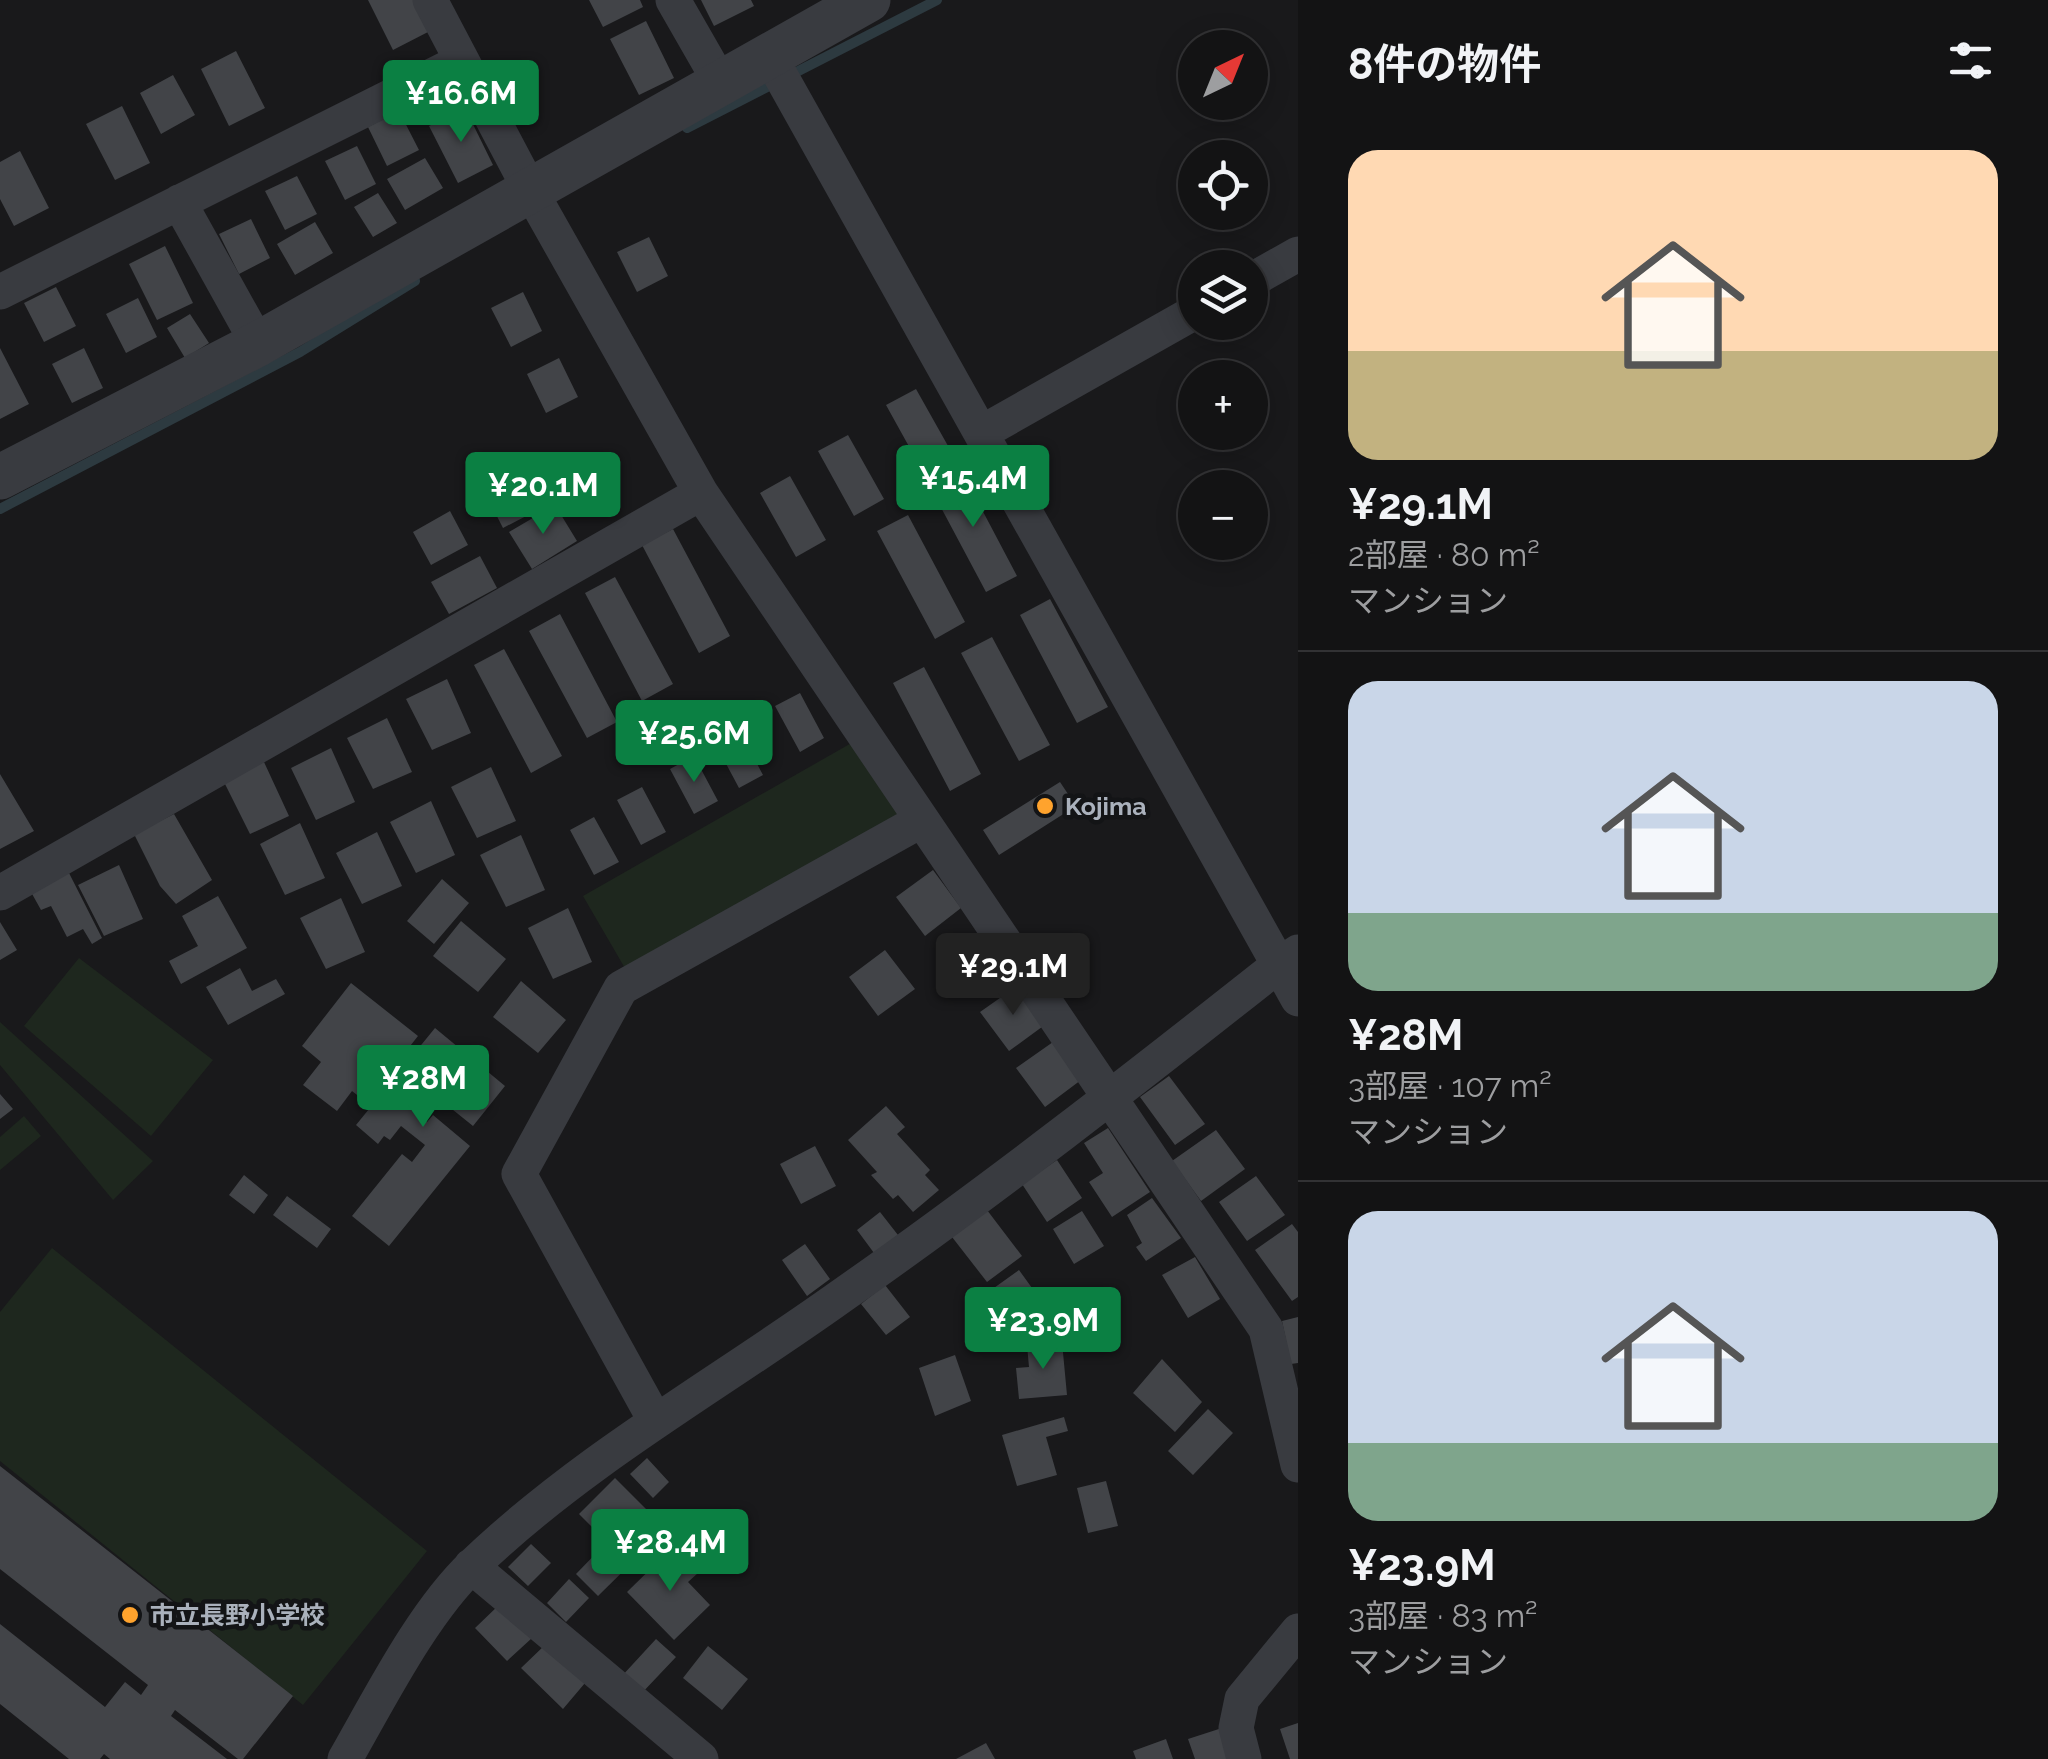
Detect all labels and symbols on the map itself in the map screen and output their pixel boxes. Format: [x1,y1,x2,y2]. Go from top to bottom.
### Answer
north arrow [1178,30,1268,120]
pin: ¥16.6M [380,60,542,145]
pin: ¥15.4M [892,445,1054,530]
pin: ¥20.1M [462,452,624,537]
pin: ¥25.6M [613,700,775,785]
place label: Kojima [1065,791,1147,821]
marker: Kojima [1034,795,1056,817]
pin: ¥29.1M [932,933,1094,1018]
pin: ¥28M [364,1045,482,1130]
pin: ¥23.9M [962,1287,1124,1372]
pin: ¥28.4M [589,1509,751,1594]
place label: 市立長野小学校 [150,1600,325,1630]
marker: 市立長野小学校 [119,1604,141,1626]

